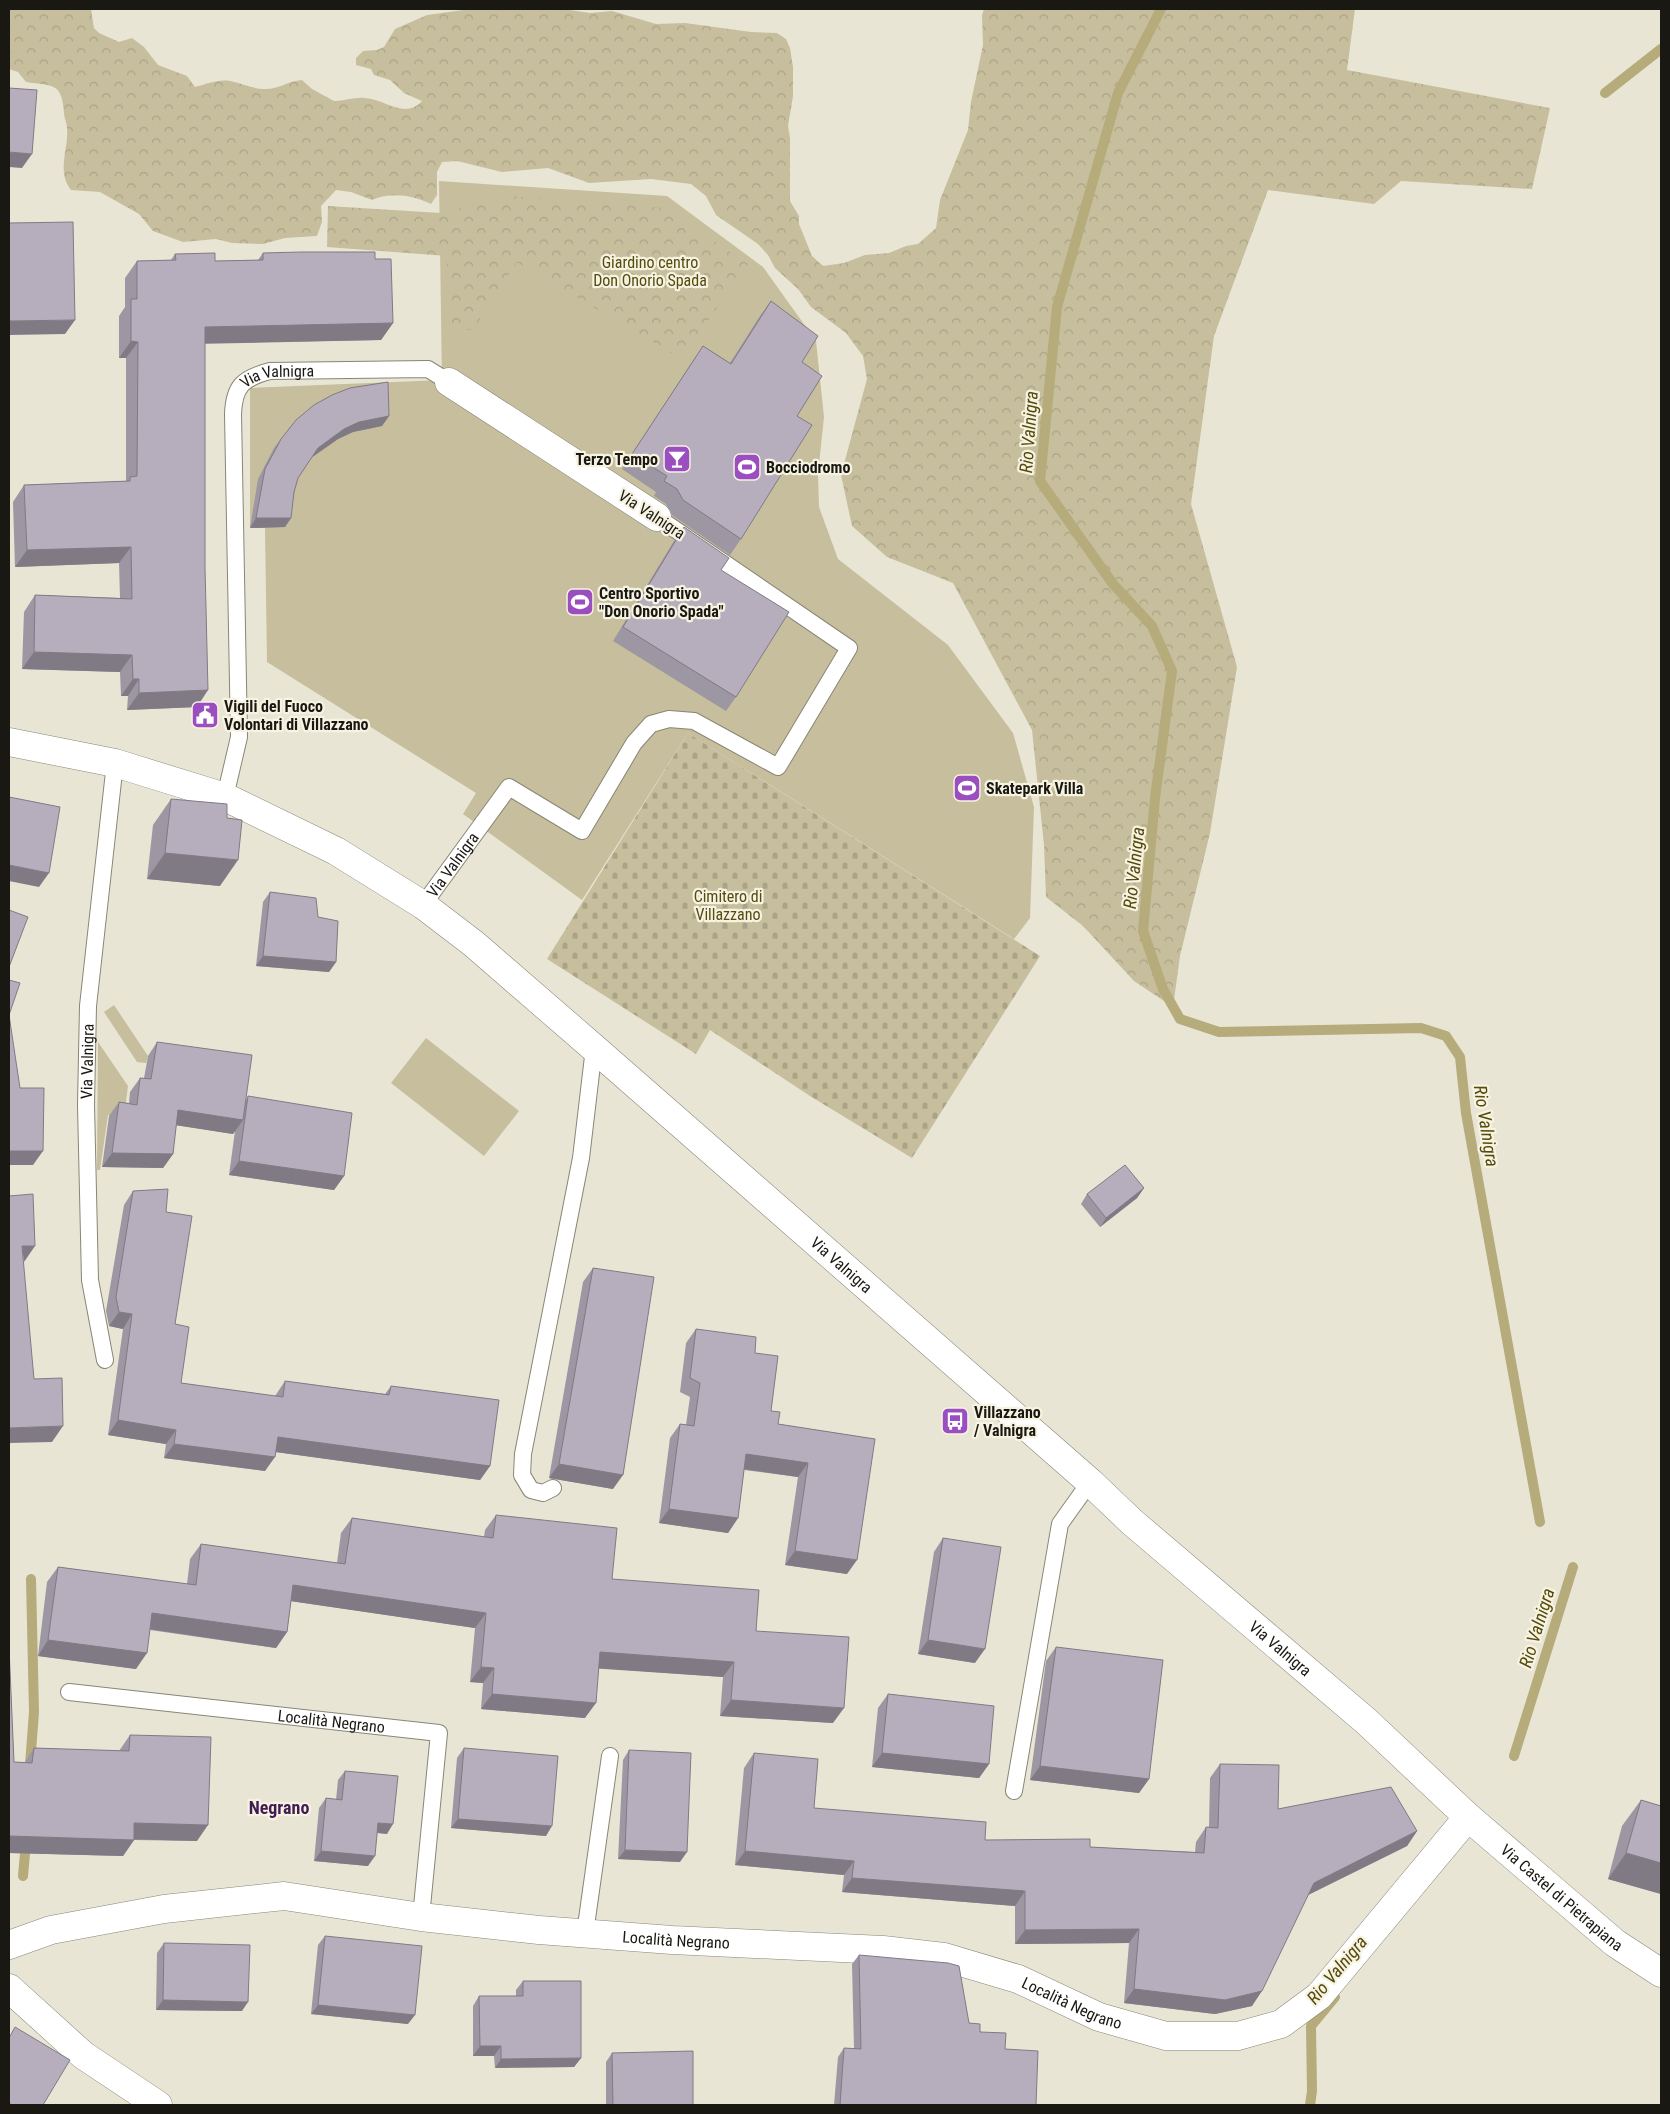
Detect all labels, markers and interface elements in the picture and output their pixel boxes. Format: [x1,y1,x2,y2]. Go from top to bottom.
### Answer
park label: Giardino centro Don Onorio Spada [593,253,707,290]
street label: Via Valnigra [236,361,314,392]
water label: Rio Valnigra [1015,390,1042,474]
bar icon: Terzo Tempo [662,444,692,474]
place label: Terzo Tempo [575,450,658,469]
sports icon: Bocciodromo [732,452,762,482]
place label: Bocciodromo [766,458,850,477]
street label: Via Valnigra [615,486,689,543]
place label: Centro Sportivo "Don Onorio Spada" [599,584,724,621]
sports icon: Centro Sportivo "Don Onorio Spada" [565,587,595,617]
place label: Vigili del Fuoco Volontari di Villazzano [224,697,369,734]
public building icon: Vigili del Fuoco Volontari di Villazzano [190,700,220,730]
sports icon: Skatepark Villa [952,773,982,803]
place label: Skatepark Villa [986,779,1084,798]
water label: Rio Valnigra [1119,826,1148,910]
street label: Via Valnigra [423,829,483,901]
park label: Cimitero di Villazzano [694,887,762,924]
street label: Via Valnigra [77,1024,98,1099]
water label: Rio Valnigra [1470,1084,1503,1168]
street label: Via Valnigra [807,1233,876,1297]
place label: Villazzano / Valnigra [973,1403,1041,1440]
bus stop icon: Villazzano / Valnigra [940,1406,970,1436]
water label: Rio Valnigra [1514,1585,1559,1670]
street label: Via Valnigra [1245,1617,1315,1680]
street label: Località Negrano [277,1706,386,1737]
district label: Negrano [249,1797,309,1818]
street label: Via Castel di Pietrapiana [1497,1840,1626,1955]
street label: Località Negrano [622,1927,730,1953]
water label: Rio Valnigra [1302,1931,1371,2008]
street label: Località Negrano [1019,1973,1124,2033]

